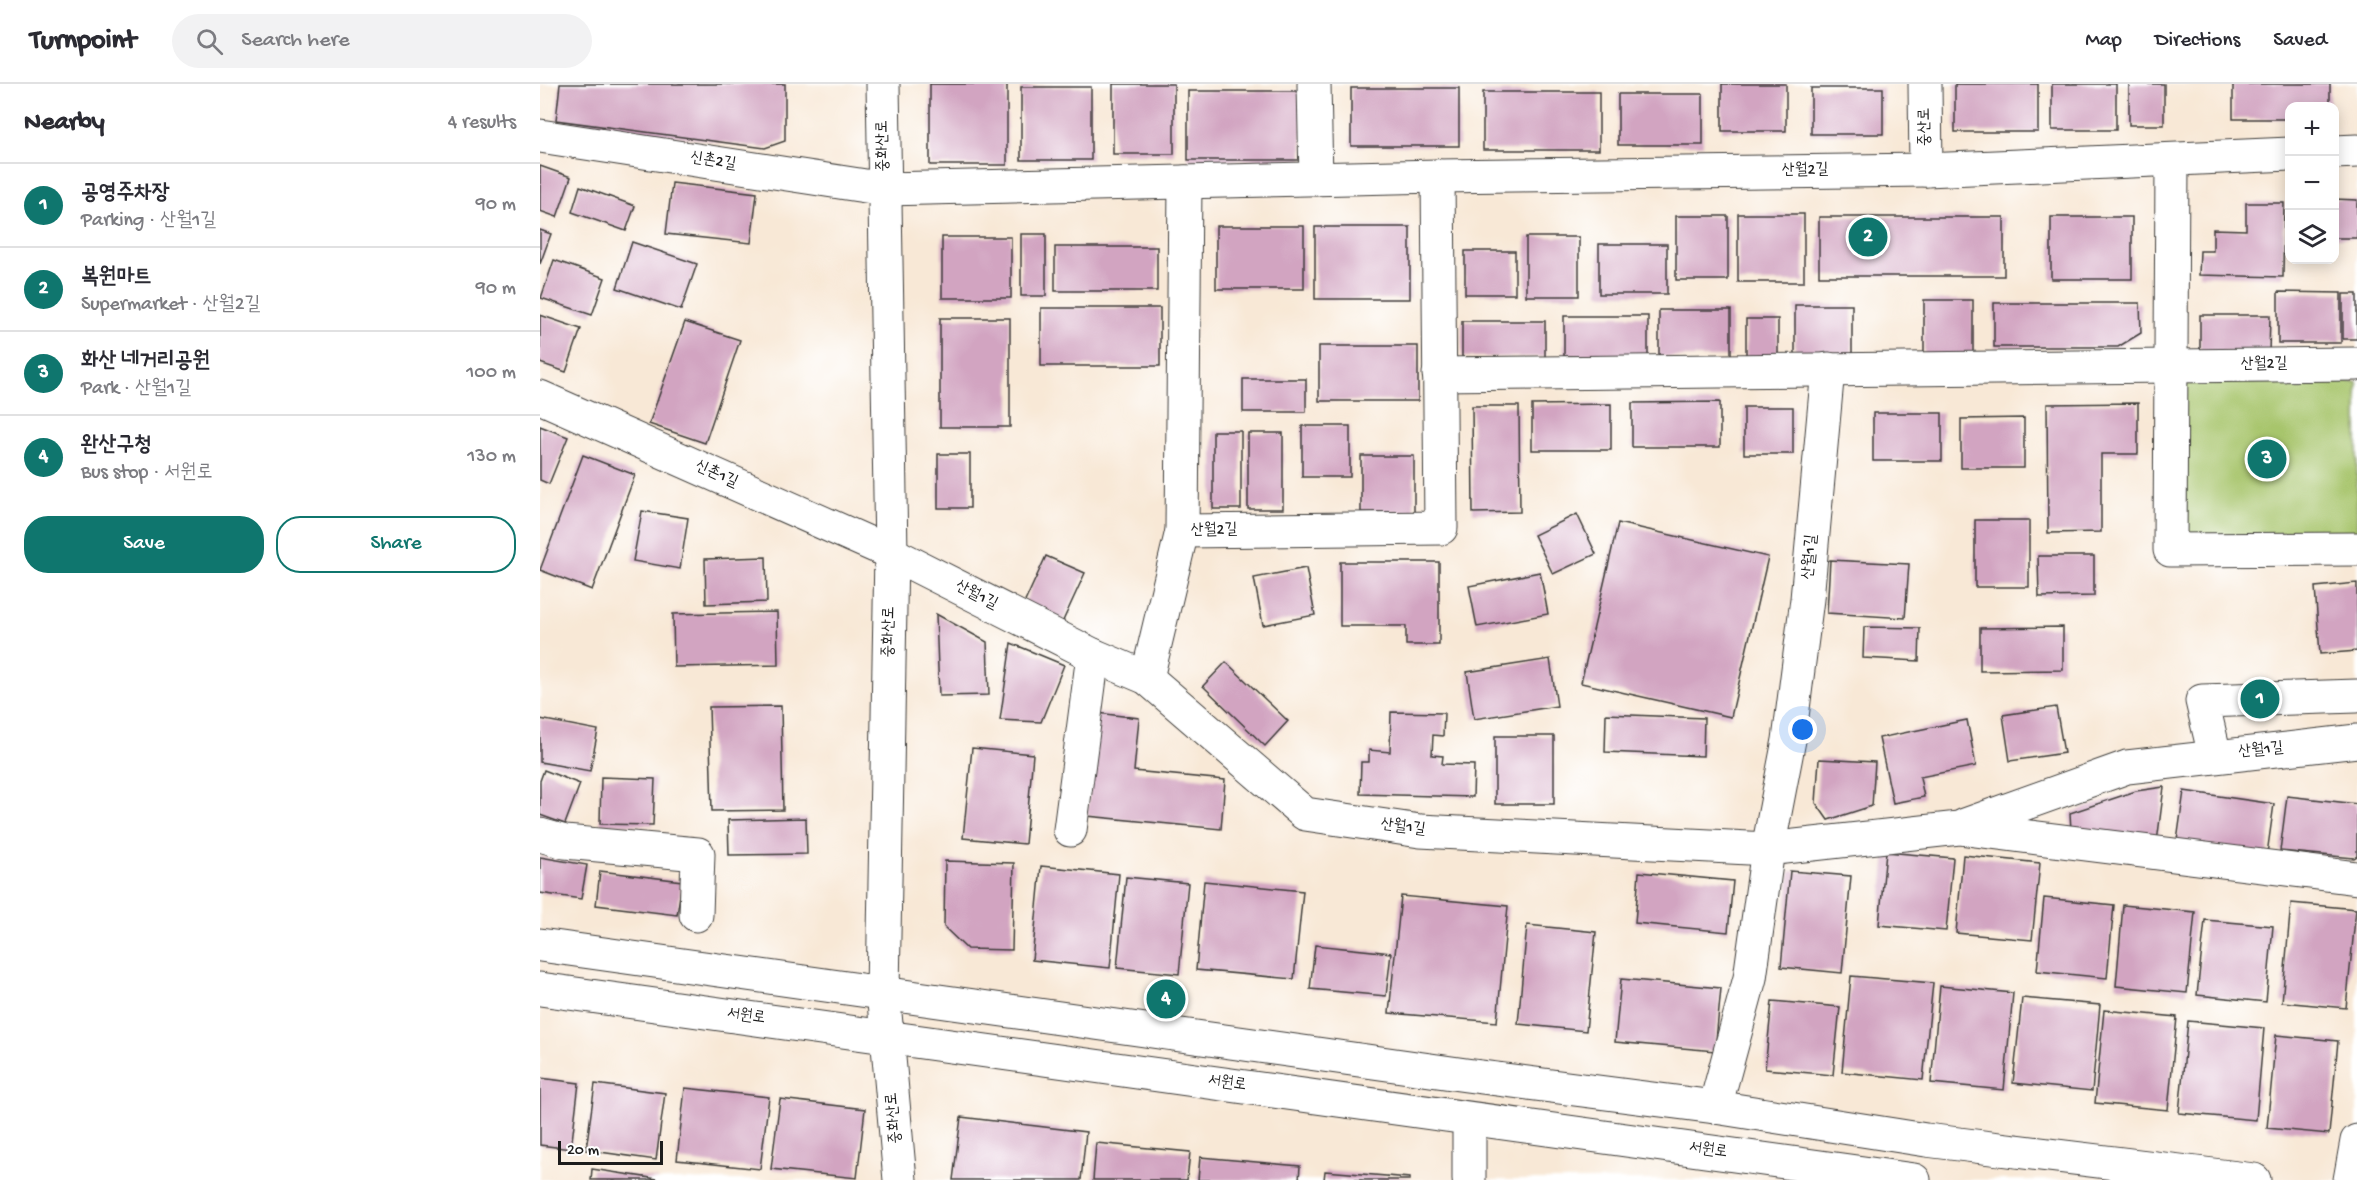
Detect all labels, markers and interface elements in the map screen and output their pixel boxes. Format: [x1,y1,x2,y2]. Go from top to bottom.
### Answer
search box [172,14,592,68]
text: Turnpoint [30,25,136,58]
icon: search [193,25,226,58]
text: Search here [241,28,350,54]
text: Map [2085,29,2122,54]
text: Directions [2155,29,2240,54]
text: Saved [2273,29,2327,54]
map controls [2285,102,2339,264]
button: + [2285,102,2339,156]
text: Nearby [24,108,105,139]
street label: 중산로 [1916,108,1936,146]
text: 4 results [448,112,516,135]
street label: 중화산로 [874,120,894,172]
street label: 신촌2길 [689,148,738,175]
button: − [2285,156,2339,210]
street label: 산월2길 [1782,160,1829,181]
text: 공영주차장 [81,181,170,207]
text: 1 [39,194,48,217]
text: 90 m [476,194,516,217]
text: Parking · 산월1길 [81,210,216,233]
button: layers [2285,210,2339,264]
pin: 2 [1848,214,1888,260]
text: 복원마트 [81,265,152,291]
text: 2 [39,278,48,301]
text: 90 m [476,278,516,301]
text: Supermarket · 산월2길 [81,294,261,317]
text: 화산 네거리공원 [81,349,210,375]
street label: 산월2길 [2241,354,2288,375]
text: 3 [38,362,49,385]
text: 100 m [466,362,516,385]
text: Park · 산월1길 [81,378,191,401]
text: 완산구청 [81,433,152,459]
pin: 3 [2248,436,2286,482]
text: 4 [39,446,48,469]
text: 130 m [467,446,516,469]
street label: 신촌1길 [692,456,741,493]
text: Bus stop · 서원로 [81,462,213,485]
button: Save [24,516,264,573]
button: Share [276,516,516,573]
street label: 산월2길 [1191,520,1238,541]
street label: 산월1길 [1799,534,1822,580]
street label: 산월1길 [952,576,1001,615]
street label: 중화산로 [880,606,900,658]
pin: 1 [2240,676,2280,722]
your location [1788,715,1817,744]
street label: 산월1길 [2237,738,2285,763]
street label: 산월1길 [1379,815,1427,840]
pin: 4 [1146,976,1186,1022]
street label: 서원로 [726,1005,766,1029]
street label: 서원로 [1207,1072,1247,1096]
street label: 중화산로 [883,1092,907,1144]
scale bar [558,1138,663,1166]
street label: 서원로 [1688,1139,1728,1163]
text: 20 m [567,1142,599,1161]

